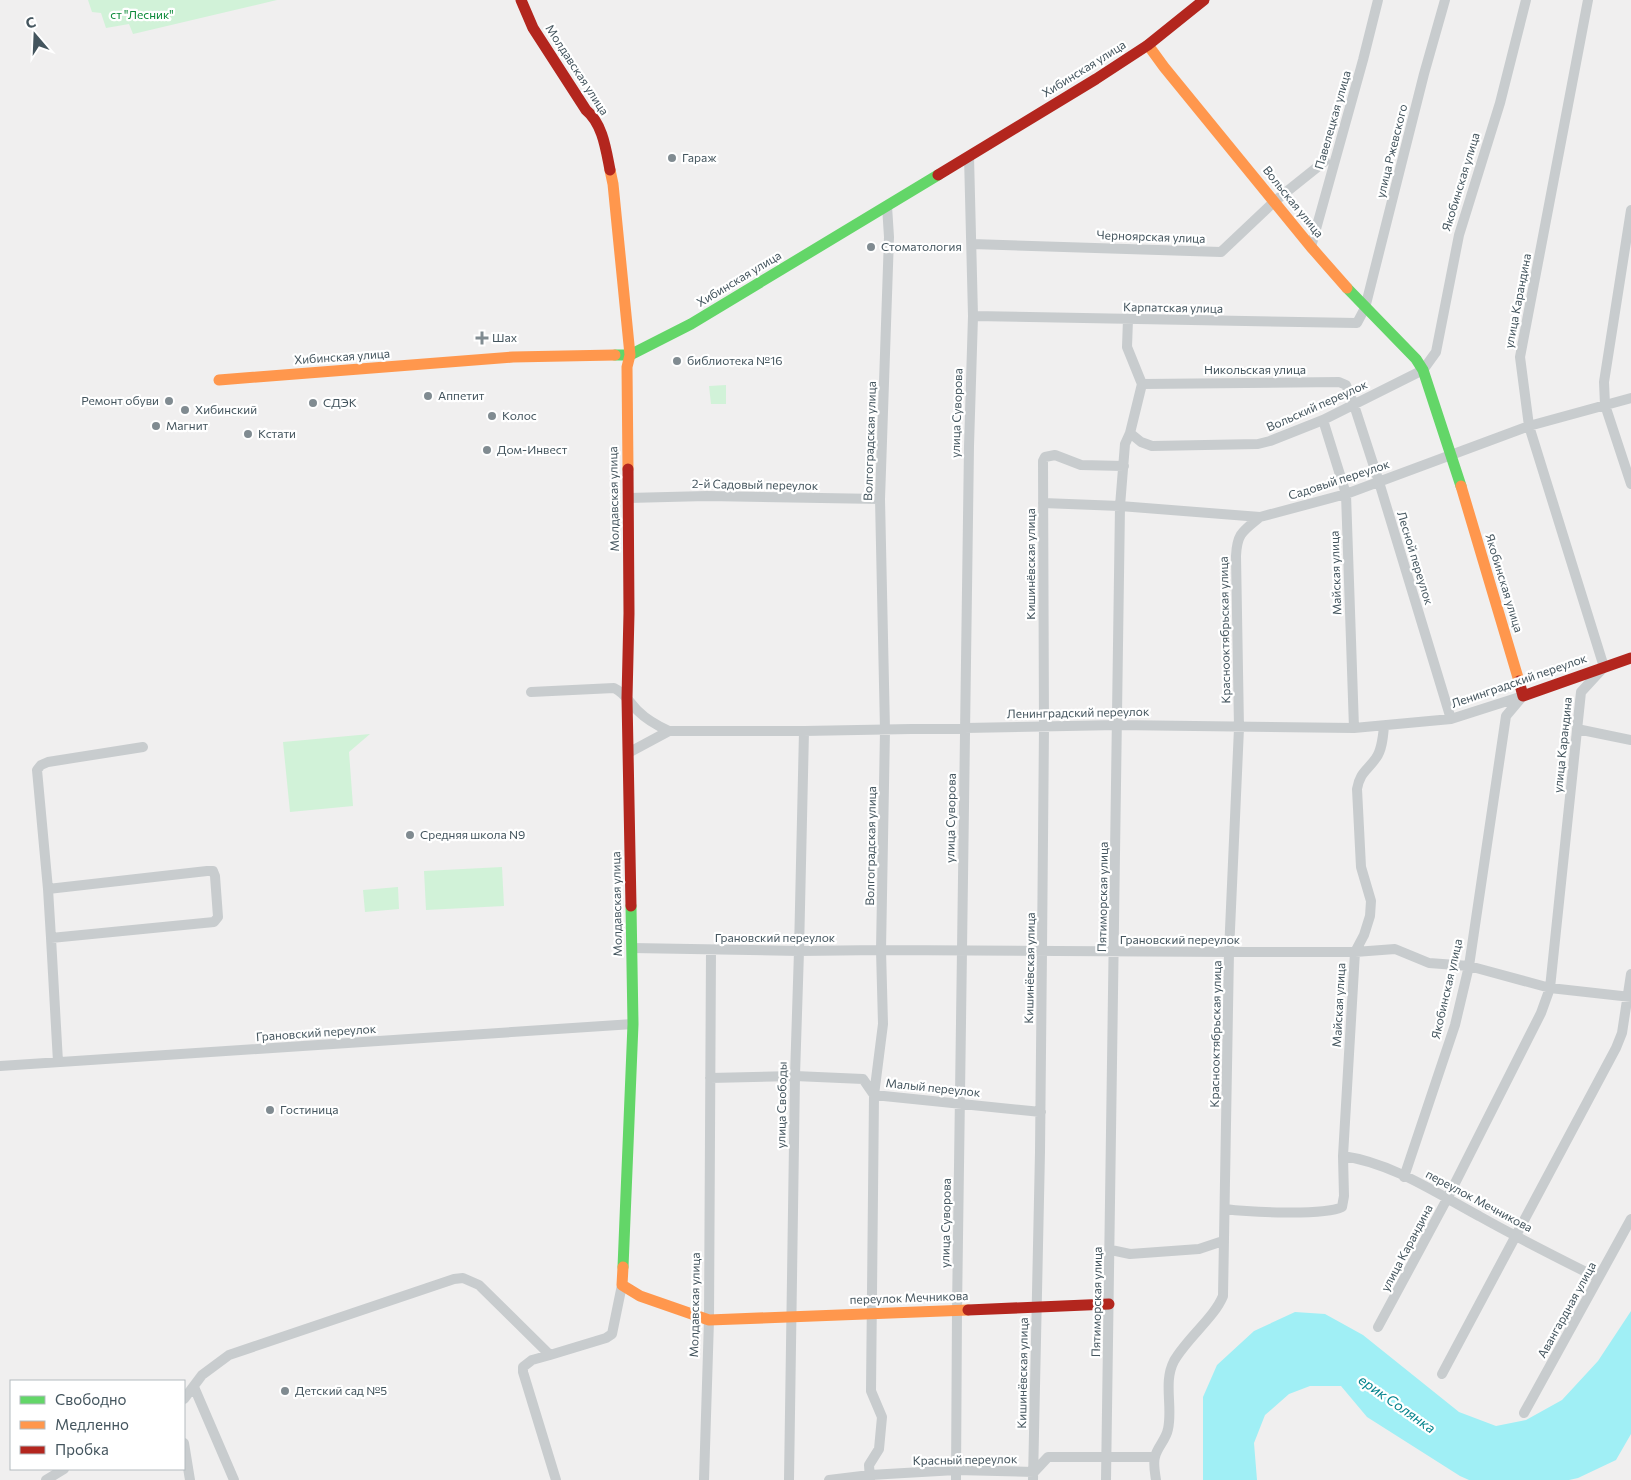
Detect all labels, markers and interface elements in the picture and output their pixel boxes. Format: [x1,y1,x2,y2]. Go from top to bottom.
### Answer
park label: ст "Лесник" [110,7,174,21]
north arrow [10,10,60,60]
text: С [23,13,38,32]
street label: Молдавская улица [543,22,612,117]
street label: Хибинская улица [1039,37,1128,100]
street label: Павелецкая улица [1311,69,1353,171]
street label: улица Ржевского [1373,102,1409,199]
street label: Якобинская улица [1438,131,1482,233]
place label: Гараж [682,150,717,164]
marker: Гараж [666,152,678,164]
street label: Вольская улица [1261,163,1327,240]
street label: Черноярская улица [1096,227,1206,245]
place label: Стоматология [881,239,962,253]
marker: Стоматология [865,241,877,253]
street label: Хибинская улица [694,247,783,309]
street label: улица Карандина [1501,252,1533,349]
street label: Карпатская улица [1123,299,1223,315]
place label: Шах [492,330,518,344]
marker: Шах [476,332,488,344]
street label: Хибинская улица [294,346,390,366]
place label: библиотека №16 [687,353,783,367]
marker: библиотека №16 [671,355,683,367]
street label: Никольская улица [1204,362,1306,376]
street label: улица Суворова [947,368,965,458]
street label: Вольский переулок [1264,376,1370,434]
street label: Волгоградская улица [860,381,878,501]
place label: Аппетит [438,388,485,402]
marker: Аппетит [422,390,434,402]
place label: Ремонт обуви [81,393,159,407]
marker: Ремонт обуви [163,395,175,407]
place label: СДЭК [323,395,357,409]
marker: СДЭК [307,397,319,409]
place label: Хибинский [195,402,257,416]
marker: Хибинский [179,404,191,416]
place label: Колос [502,408,537,422]
marker: Колос [486,410,498,422]
place label: Магнит [166,418,209,432]
marker: Магнит [150,420,162,432]
place label: Кстати [258,426,296,440]
marker: Кстати [242,428,254,440]
place label: Дом-Инвест [497,442,568,456]
marker: Дом-Инвест [481,444,493,456]
street label: Молдавская улица [605,446,621,552]
street label: Садовый переулок [1286,456,1392,502]
street label: 2-й Садовый переулок [692,476,819,492]
street label: Кишинёвская улица [1023,508,1037,620]
street label: Лесной переулок [1395,509,1437,607]
street label: Майская улица [1327,531,1343,615]
street label: Якобинская улица [1483,532,1527,634]
street label: Краснооктябрьская улица [1216,556,1232,704]
street label: Ленинградский переулок [1449,650,1589,710]
street label: улица Карандина [1550,696,1574,794]
street label: Ленинградский переулок [1007,704,1150,720]
street label: улица Суворова [942,773,958,863]
street label: Волгоградская улица [862,786,878,906]
place label: Средняя школа N9 [420,827,525,841]
marker: Средняя школа N9 [404,829,416,841]
street label: Пятиморская улица [1094,842,1110,952]
street label: Молдавская улица [608,851,624,957]
street label: Кишинёвская улица [1021,912,1037,1024]
street label: Грановский переулок [715,930,836,944]
street label: Грановский переулок [1120,932,1241,946]
street label: Якобинская улица [1428,937,1464,1040]
street label: Краснооктябрьская улица [1207,960,1223,1108]
street label: Майская улица [1329,962,1347,1047]
street label: Грановский переулок [255,1021,377,1043]
street label: улица Свободы [773,1061,789,1149]
street label: Малый переулок [885,1075,982,1099]
place label: Гостиница [280,1102,338,1116]
marker: Гостиница [264,1104,276,1116]
street label: переулок Мечникова [1424,1166,1535,1234]
street label: улица Суворова [937,1178,953,1268]
street label: улица Карандина [1377,1202,1435,1293]
street label: Пятиморская улица [1088,1247,1104,1357]
street label: Молдавская улица [686,1252,702,1358]
street label: Авангардная улица [1534,1259,1598,1360]
street label: переулок Мечникова [849,1288,969,1306]
street label: Кишинёвская улица [1014,1317,1030,1429]
water label: ерик Солянка [1356,1371,1439,1436]
legend [10,1380,185,1470]
place label: Детский сад №5 [295,1383,387,1397]
marker: Детский сад №5 [279,1385,291,1397]
text: Свободно [55,1390,126,1408]
text: Медленно [55,1415,129,1433]
text: Пробка [55,1440,109,1458]
street label: Красный переулок [913,1451,1018,1467]

